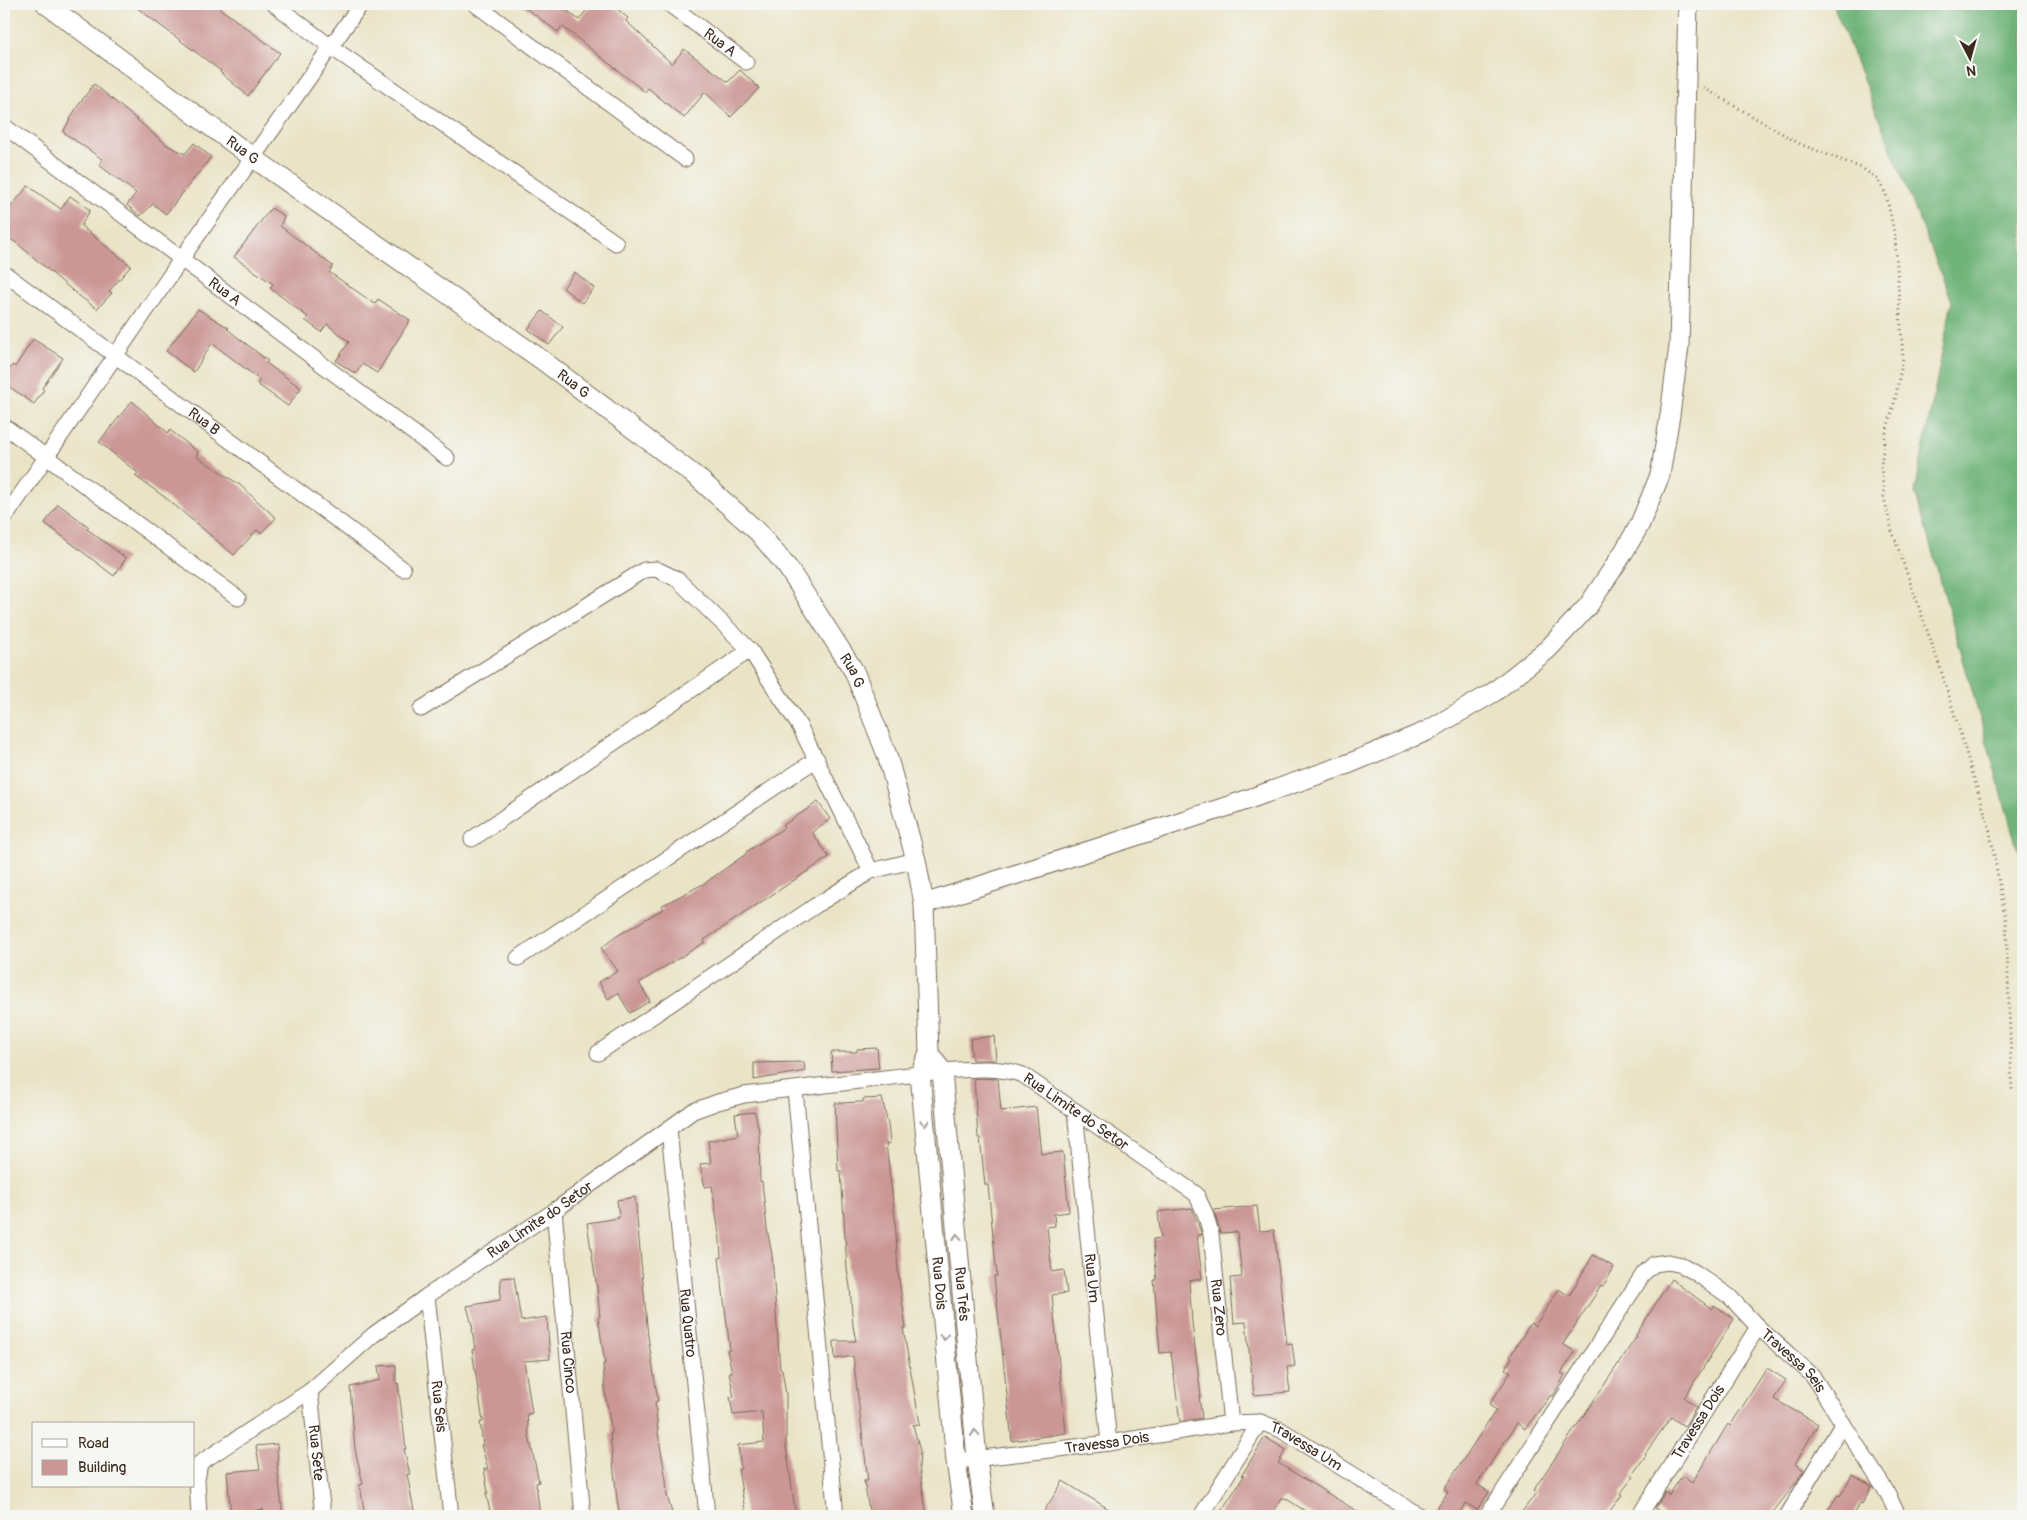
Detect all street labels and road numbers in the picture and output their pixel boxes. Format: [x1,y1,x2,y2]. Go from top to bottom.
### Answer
street label: Rua A [700,24,741,61]
street label: Rua G [222,132,263,169]
street label: Rua A [205,273,245,310]
street label: Rua G [553,365,594,402]
street label: Rua B [184,403,224,439]
street label: Rua G [836,650,869,690]
street label: Rua Limite do Setor [1020,1069,1133,1155]
street label: Rua Limite do Setor [483,1176,597,1263]
street label: Rua Um [1080,1252,1104,1304]
street label: Rua Dois [928,1256,951,1311]
street label: Rua Três [950,1266,974,1322]
street label: Rua Zero [1206,1278,1231,1337]
street label: Rua Quatro [675,1288,701,1358]
street label: Travessa Seis [1757,1325,1830,1396]
street label: Rua Cinco [556,1330,581,1394]
street label: Rua Seis [427,1379,451,1434]
street label: Travessa Dois [1667,1381,1729,1463]
street label: Travessa Um [1267,1417,1346,1475]
street label: Rua Sete [304,1424,329,1482]
street label: Travessa Dois [1064,1427,1151,1458]

